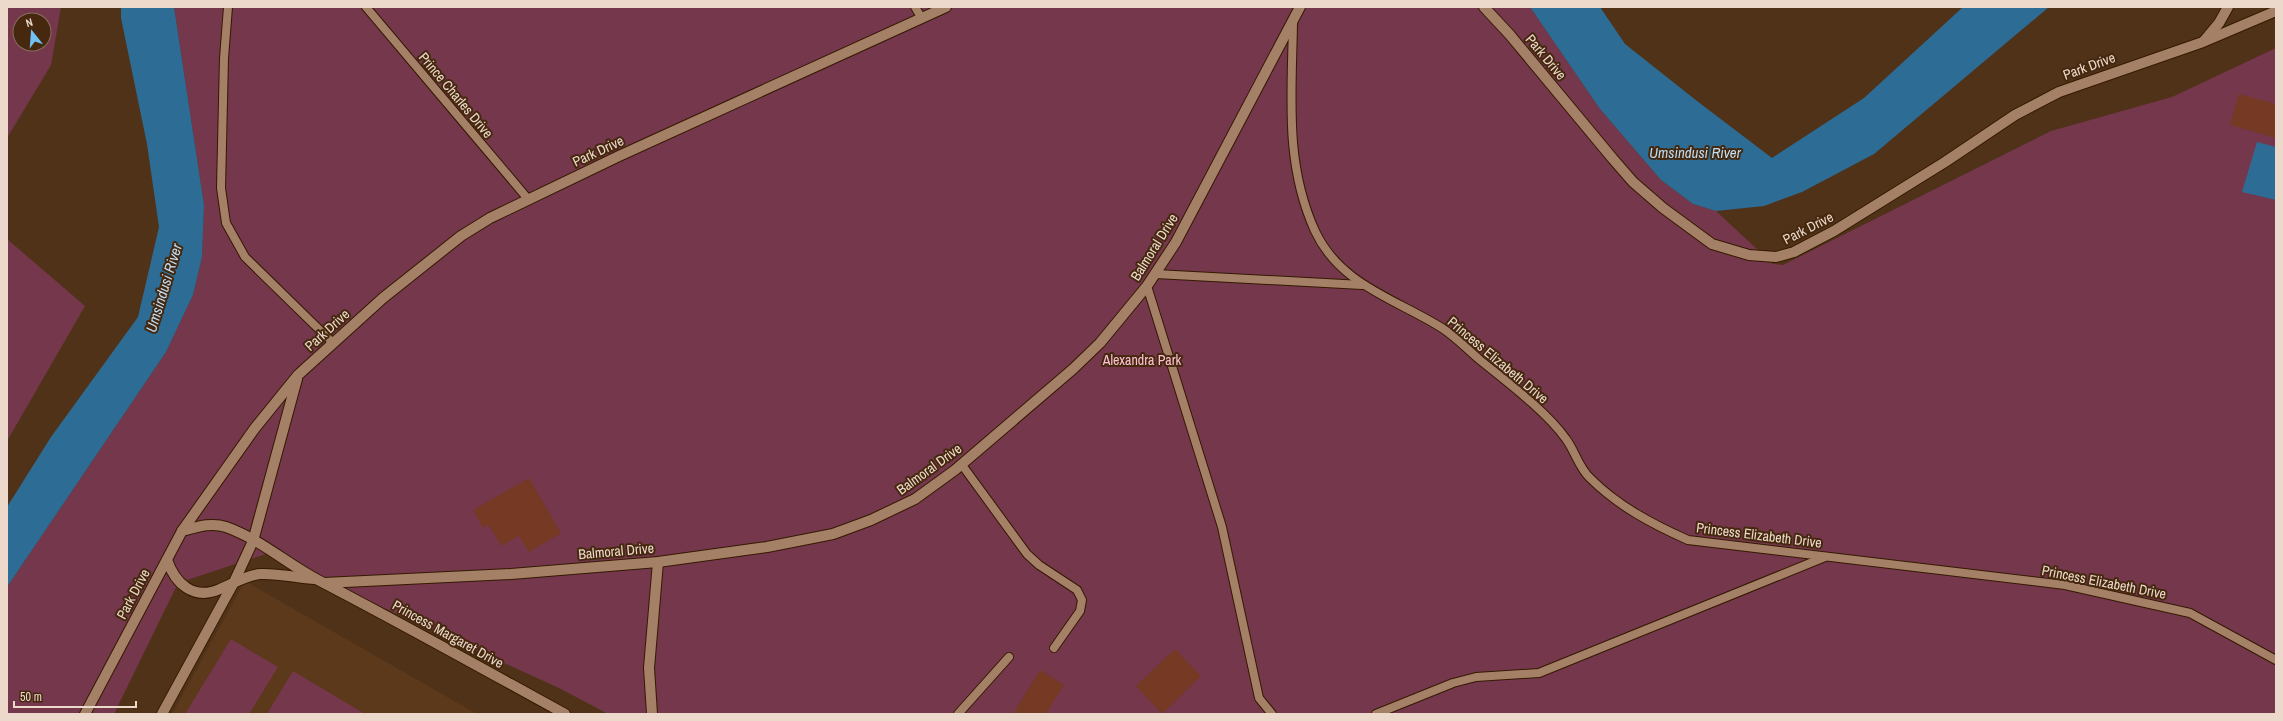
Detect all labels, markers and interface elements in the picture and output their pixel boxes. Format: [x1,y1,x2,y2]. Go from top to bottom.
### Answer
north arrow [12,12,52,52]
text: N [24,15,34,30]
street label: Park Drive [1522,30,1570,84]
street label: Prince Charles Drive [415,48,497,142]
street label: Park Drive [2060,48,2118,84]
street label: Park Drive [570,131,626,171]
water label: Umsindusi River [1649,142,1742,163]
street label: Park Drive [1780,208,1836,248]
street label: Balmoral Drive [1126,210,1182,284]
water label: Umsindusi River [140,240,187,335]
street label: Park Drive [301,305,353,355]
street label: Princess Elizabeth Drive [1444,312,1552,408]
park label: Alexandra Park [1102,351,1182,369]
street label: Balmoral Drive [893,439,965,499]
street label: Princess Elizabeth Drive [1695,518,1823,552]
street label: Balmoral Drive [577,539,655,563]
street label: Princess Elizabeth Drive [2040,561,2168,603]
street label: Park Drive [112,566,154,622]
street label: Princess Margaret Drive [389,596,507,672]
scale bar [14,683,136,709]
text: 50 m [20,689,42,705]

